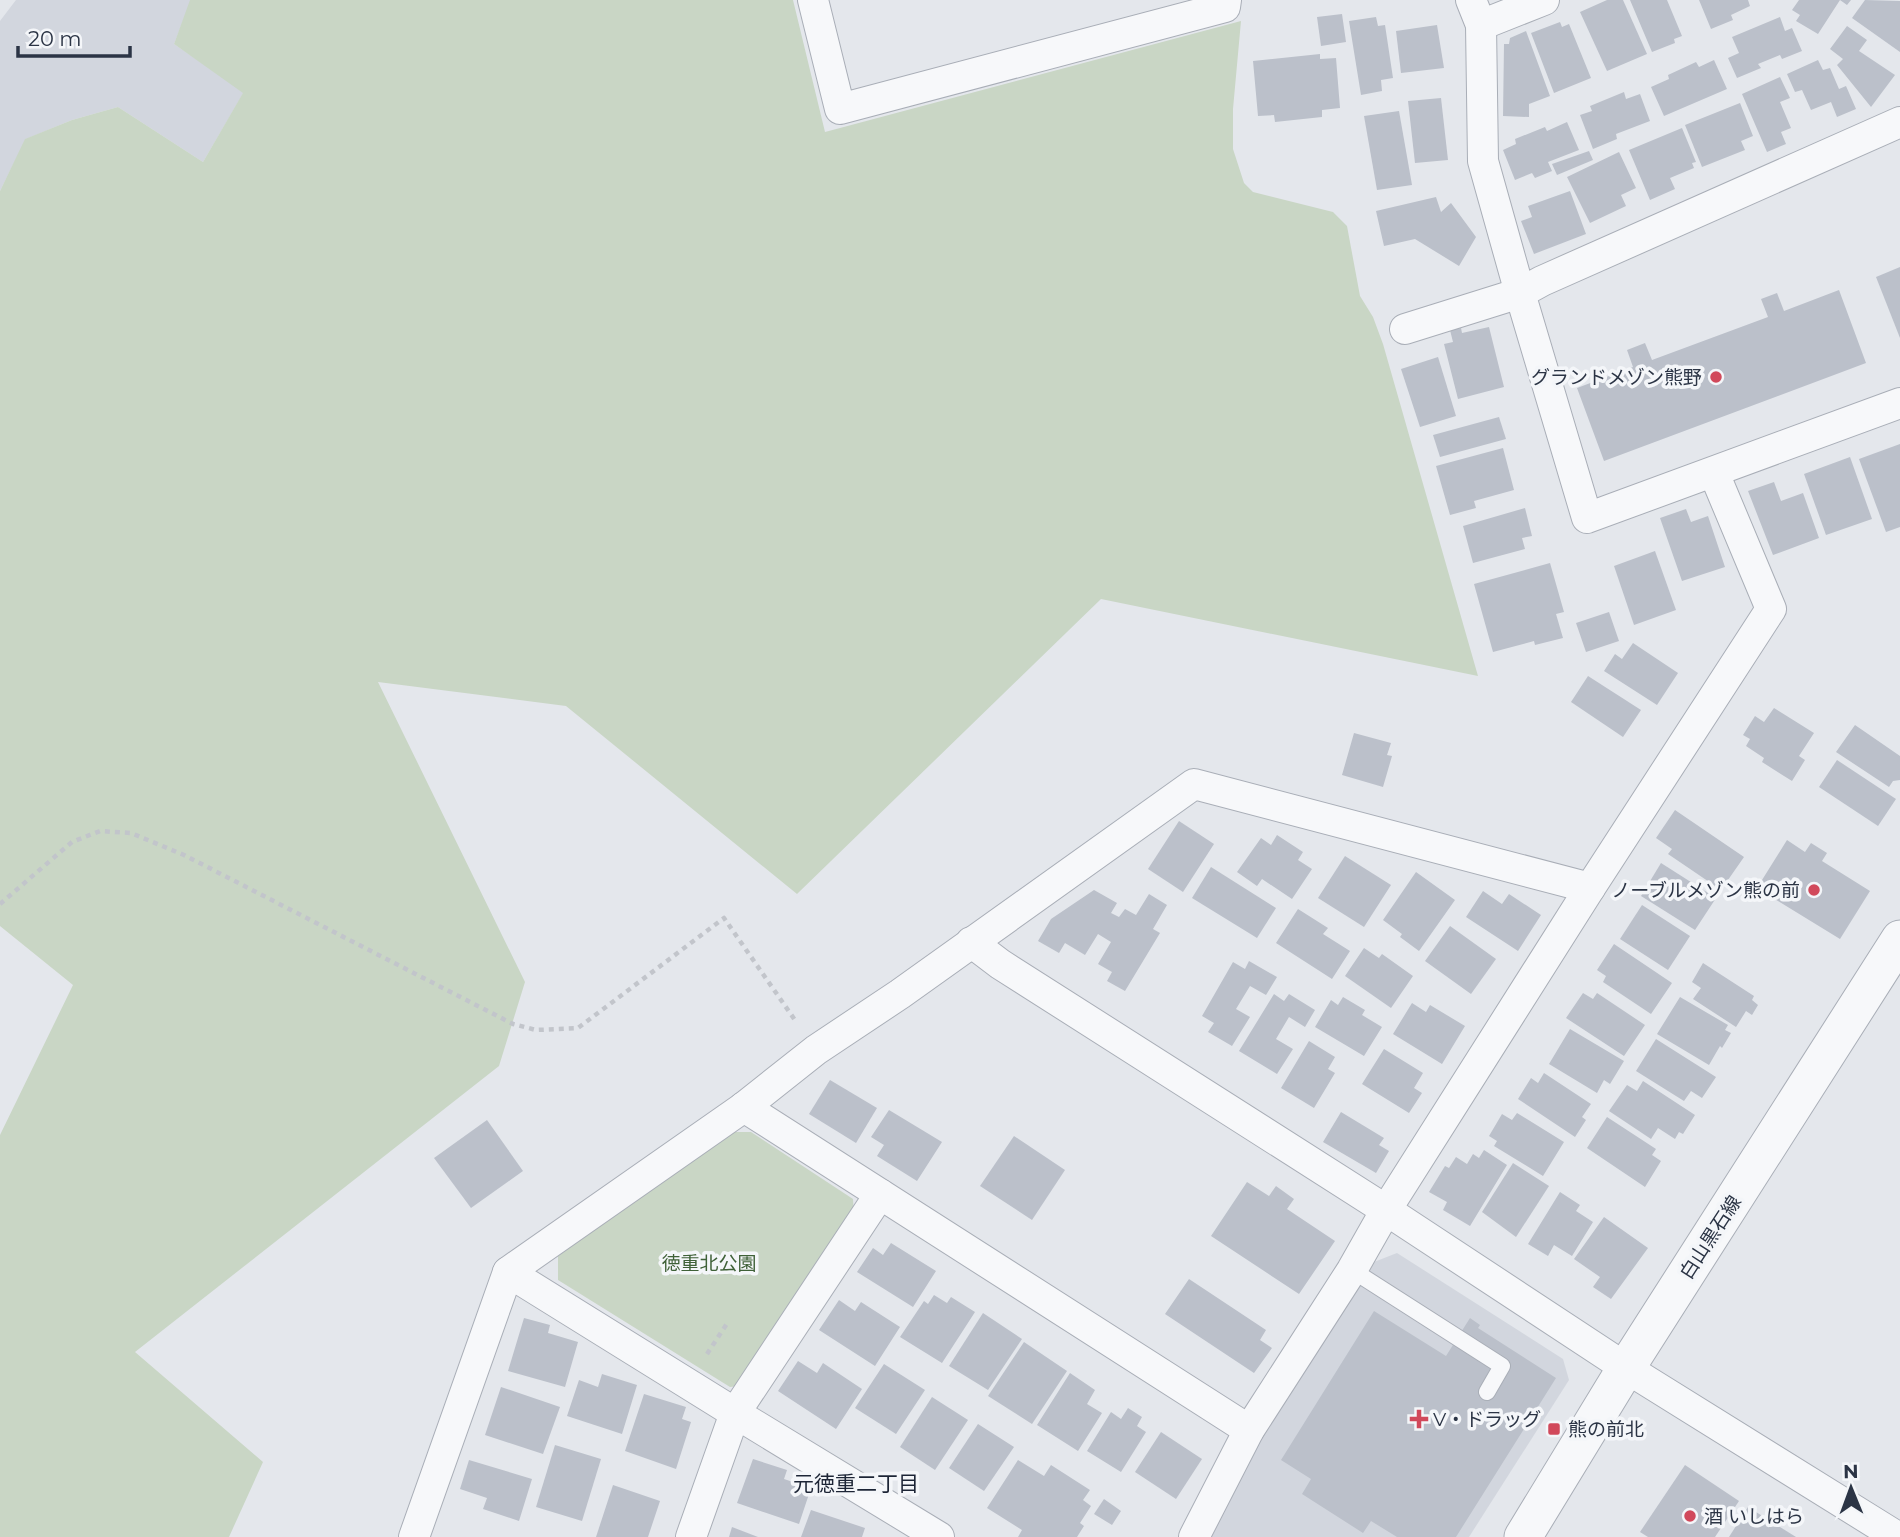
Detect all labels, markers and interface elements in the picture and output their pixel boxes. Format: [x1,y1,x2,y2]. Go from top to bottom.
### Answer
scale bar [18,14,130,58]
text: 20 m [28,26,82,51]
place label: グランドメゾン熊野 [1531,366,1702,389]
marker: グランドメゾン熊野 [1708,369,1724,385]
place label: ノーブルメゾン熊の前 [1611,879,1800,902]
marker: ノーブルメゾン熊の前 [1806,882,1822,898]
street label: 白山黒石線 [1675,1191,1746,1283]
park label: 徳重北公園 [661,1252,757,1275]
place label: V・ドラッグ [1433,1408,1541,1431]
marker: V・ドラッグ [1411,1411,1427,1427]
place label: 熊の前北 [1568,1418,1644,1441]
marker: 熊の前北 [1546,1421,1562,1437]
north arrow [1816,1453,1886,1523]
text: N [1843,1460,1859,1483]
district label: 元徳重二丁目 [793,1471,919,1496]
place label: 酒 いしはら [1704,1505,1804,1528]
marker: 酒 いしはら [1682,1508,1698,1524]

